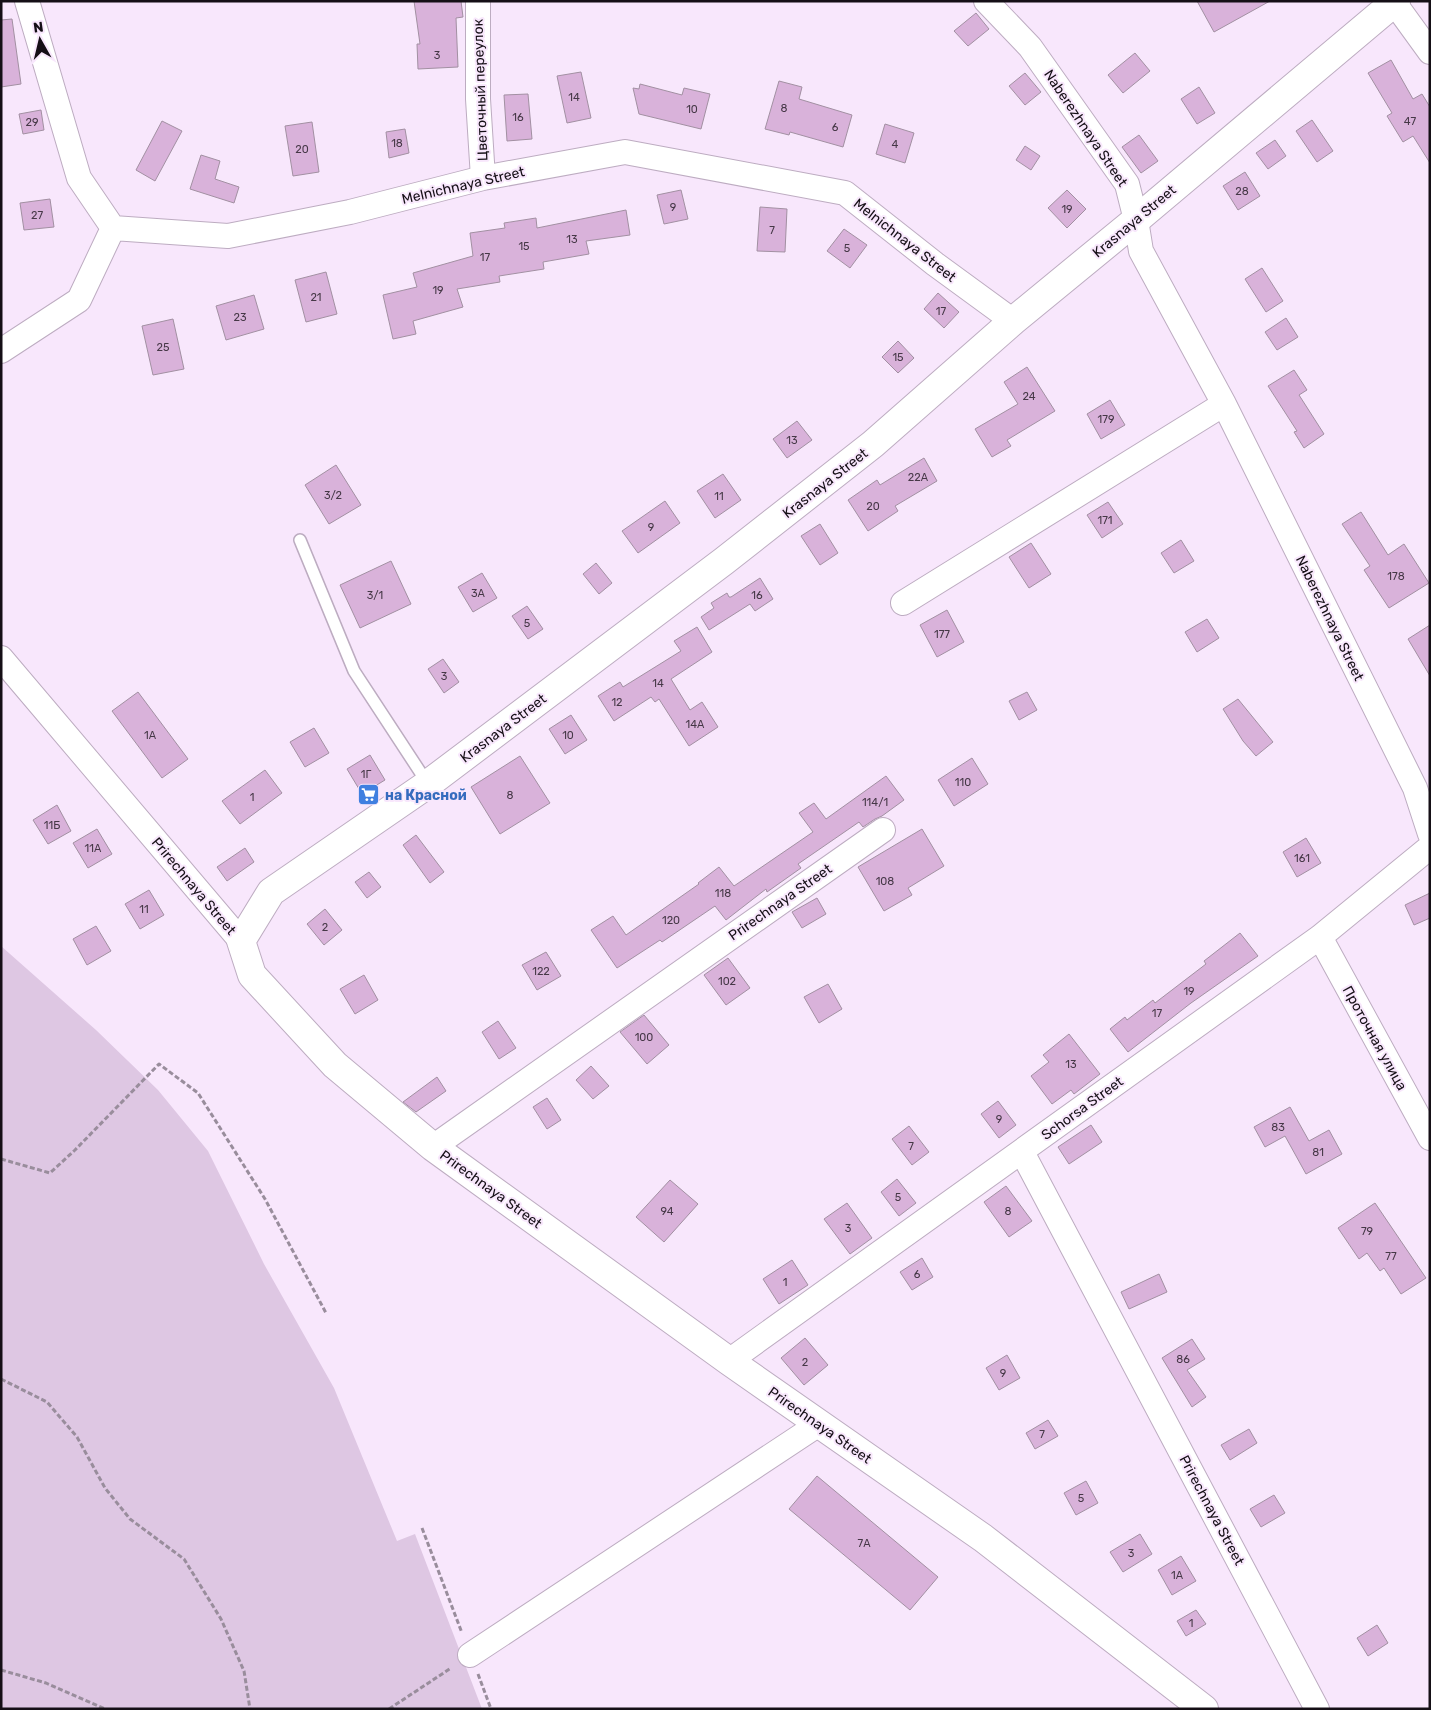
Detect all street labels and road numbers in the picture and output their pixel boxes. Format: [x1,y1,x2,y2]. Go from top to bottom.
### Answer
street label: Цветочный переулок [470,18,491,161]
street label: Naberezhnaya Street [1040,67,1131,190]
street label: Melnichnaya Street [400,163,527,208]
street label: Krasnaya Street [1089,181,1180,261]
street label: Melnichnaya Street [850,195,960,286]
street label: Krasnaya Street [779,444,872,522]
street label: Naberezhnaya Street [1292,553,1368,684]
street label: Krasnaya Street [457,690,550,766]
street label: Prirechnaya Street [148,834,240,939]
street label: Prirechnaya Street [725,860,836,944]
street label: Проточная улица [1339,983,1410,1093]
street label: Schorsa Street [1038,1073,1127,1144]
street label: Prirechnaya Street [436,1147,546,1232]
street label: Prirechnaya Street [765,1383,875,1468]
street label: Prirechnaya Street [1175,1452,1248,1569]

